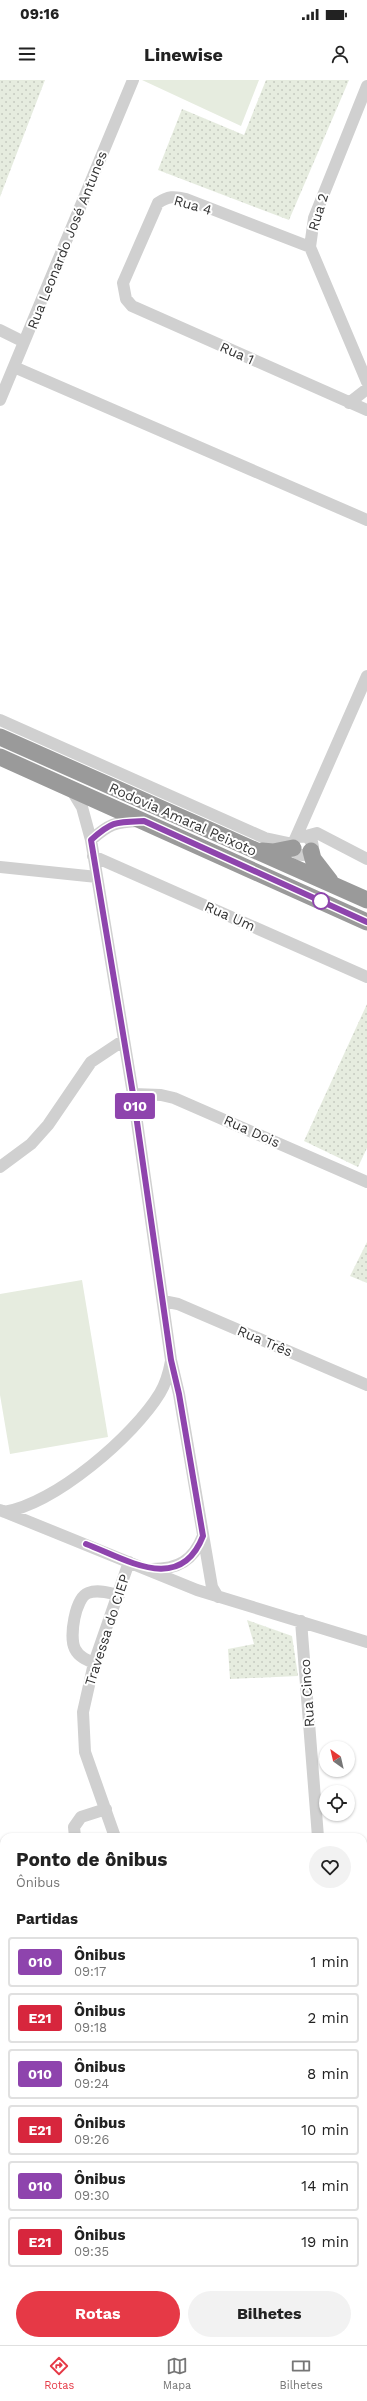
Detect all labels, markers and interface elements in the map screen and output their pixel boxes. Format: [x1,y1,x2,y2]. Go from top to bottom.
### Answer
text: 09:16 [20,5,59,23]
icon: menu [16,43,38,65]
icon: person [329,43,351,65]
text: Linewise [144,44,223,65]
street label: Rua Leonardo José Antunes [24,149,110,331]
street label: Rua 2 [305,191,331,233]
street label: Rua 4 [172,192,214,218]
street label: Rua 1 [218,339,256,367]
street label: Rodovia Amaral Peixoto [107,779,259,859]
unlabelled marker [312,892,330,910]
street label: Rua Um [202,898,258,934]
line badge: 010 [112,1093,158,1119]
text: 010 [123,1098,147,1114]
street label: Rua Dois [221,1112,283,1150]
street label: Rua Três [235,1322,295,1360]
street label: Travessa do CIEP [81,1572,133,1688]
street label: Rua Cinco [297,1658,317,1728]
north arrow [319,1741,355,1777]
map controls [319,1741,355,1821]
button: locate [319,1785,355,1821]
button: heart [309,1846,351,1888]
text: Ponto de ônibus [16,1848,167,1871]
text: Ônibus [16,1875,60,1890]
text: Partidas [16,1910,78,1928]
text: Ônibus [74,1946,125,1964]
text: 1 min [310,1953,349,1971]
text: 010 [28,1954,52,1970]
text: 09:17 [74,1964,106,1979]
text: Ônibus [74,2002,125,2020]
text: 2 min [308,2009,349,2027]
text: E21 [28,2010,52,2026]
text: 09:18 [74,2020,107,2035]
text: Ônibus [74,2058,125,2076]
text: 8 min [307,2065,349,2083]
text: 010 [28,2066,52,2082]
text: 09:24 [74,2076,109,2091]
text: Ônibus [74,2114,125,2132]
text: 10 min [301,2121,349,2139]
text: E21 [28,2122,52,2138]
text: 09:26 [74,2132,109,2147]
text: Ônibus [74,2170,125,2188]
text: 14 min [301,2177,349,2195]
text: 010 [28,2178,52,2194]
text: 09:30 [74,2188,110,2203]
text: Ônibus [74,2226,125,2244]
text: 19 min [301,2233,349,2251]
text: E21 [28,2234,52,2250]
text: 09:35 [74,2244,109,2259]
button: Rotas [16,2291,180,2337]
button: Bilhetes [188,2291,351,2337]
tab: Rotas [44,2355,74,2392]
tab: Mapa [163,2355,191,2392]
tab: Bilhetes [280,2355,323,2392]

